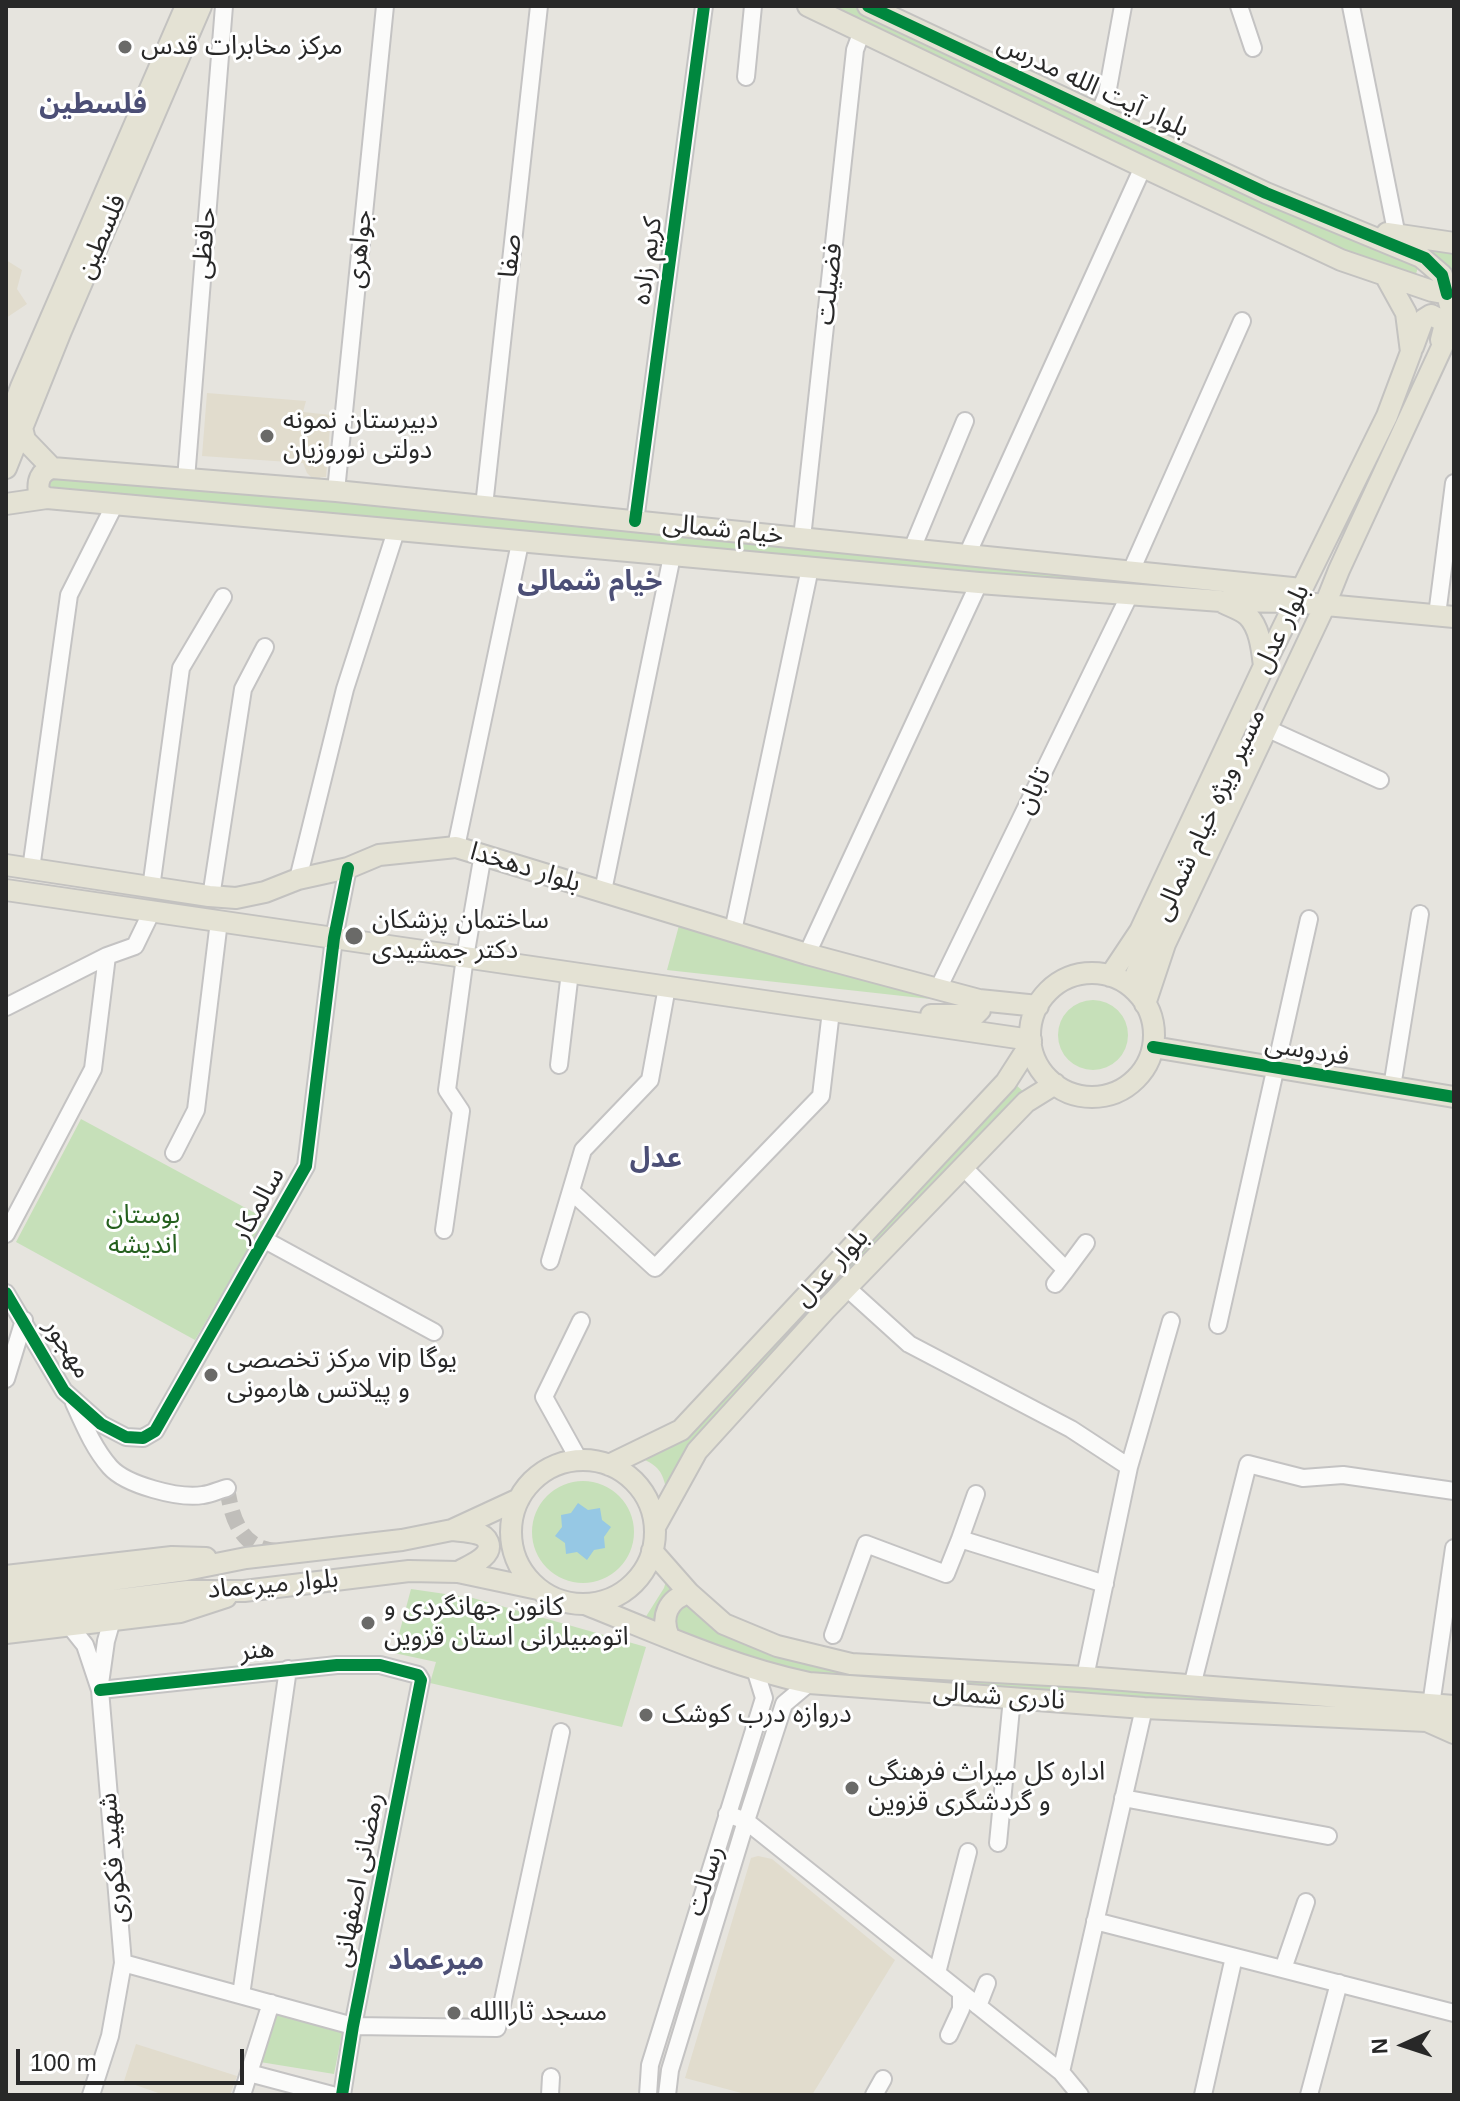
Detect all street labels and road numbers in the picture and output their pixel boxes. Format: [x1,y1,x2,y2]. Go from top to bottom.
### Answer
street label: بلوار آیت الله مدرس [992,29,1194,145]
street label: فلسطین [70,190,134,284]
street label: حافظی [186,206,224,280]
street label: جواهری [340,208,380,290]
street label: کریم زاده [626,215,670,307]
street label: صفا [493,233,529,279]
street label: فضیلت [810,241,850,327]
street label: خیام شمالی [661,508,785,552]
street label: بلوار عدل [1247,579,1317,679]
street label: مسیر ویژه خیام شمالی [1147,704,1273,926]
street label: تابان [1010,763,1058,819]
street label: بلوار دهخدا [466,836,584,900]
street label: فردوسی [1263,1029,1351,1073]
street label: سالمکار [226,1162,292,1248]
street label: بلوار عدل [788,1223,876,1313]
street label: مهجور [36,1313,98,1385]
street label: بلوار میرعماد [206,1564,340,1606]
street label: هنر [238,1634,276,1668]
street label: نادری شمالی [932,1677,1066,1717]
street label: رمضانی اصفهانی [327,1790,391,1970]
street label: شهید فکوری [93,1792,135,1924]
street label: رسالت [681,1842,731,1920]

